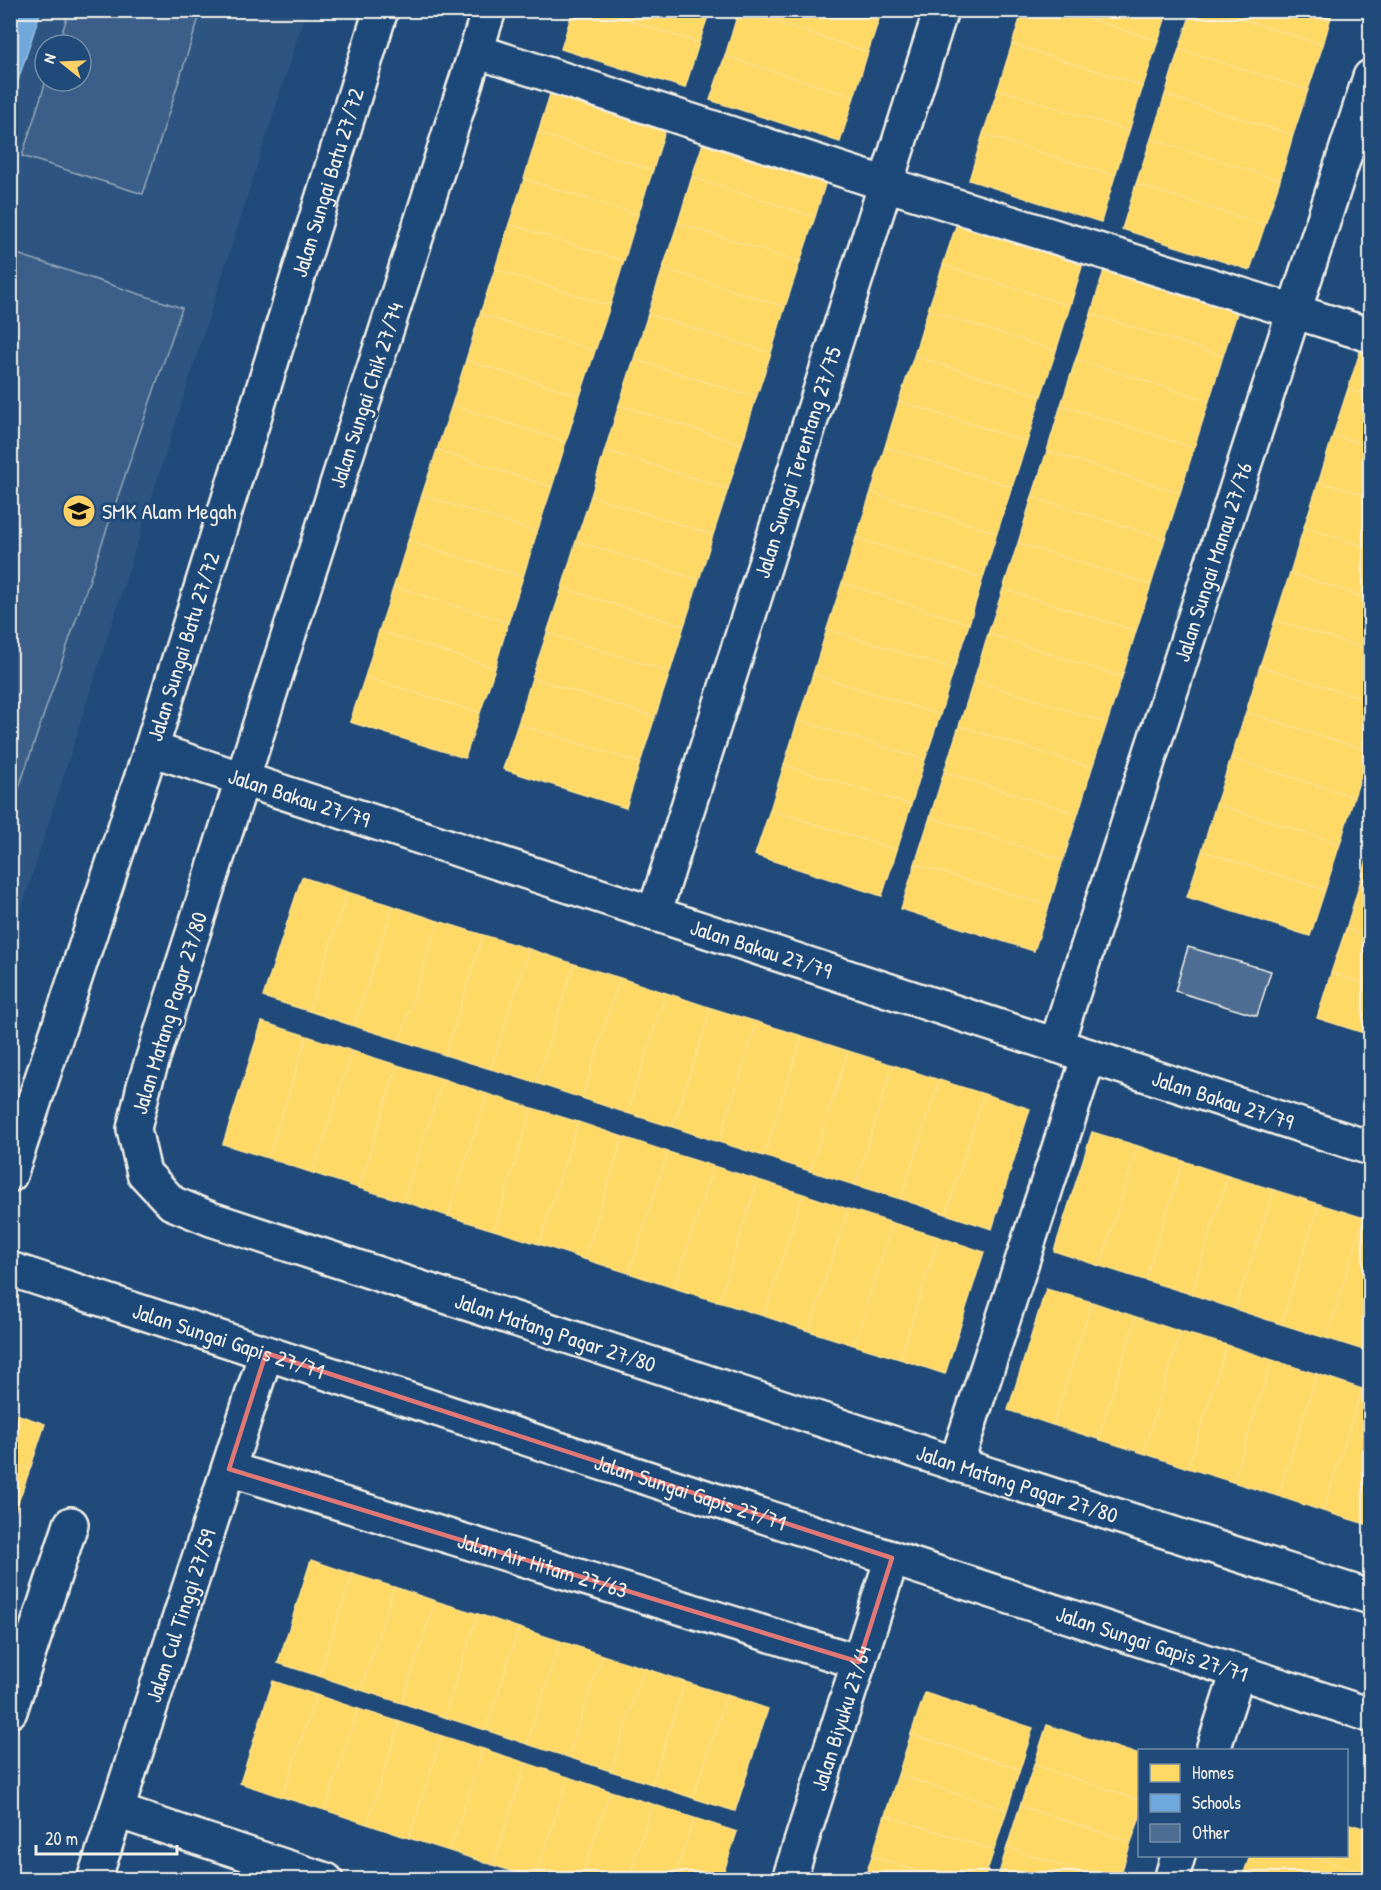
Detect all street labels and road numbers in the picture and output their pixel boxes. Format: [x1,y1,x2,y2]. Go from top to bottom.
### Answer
street label: Jalan Sungai Batu 27/72 [284,84,371,281]
street label: Jalan Sungai Chik 27/74 [322,298,410,492]
street label: Jalan Sungai Terentang 27/75 [747,343,848,582]
street label: Jalan Sungai Manau 27/76 [1166,458,1259,665]
street label: Jalan Sungai Batu 27/72 [139,548,227,745]
street label: Jalan Bakau 27/79 [225,760,374,835]
street label: Jalan Matang Pagar 27/80 [124,908,214,1118]
street label: Jalan Bakau 27/79 [687,912,836,986]
street label: Jalan Bakau 27/79 [1148,1063,1298,1137]
street label: Jalan Matang Pagar 27/80 [451,1285,660,1379]
street label: Jalan Sungai Gapis 27/71 [129,1295,328,1386]
street label: Jalan Matang Pagar 27/80 [913,1437,1122,1530]
street label: Jalan Sungai Gapis 27/71 [591,1447,790,1538]
street label: Jalan Cul Tinggi 27/59 [138,1525,223,1706]
street label: Jalan Air Hitam 27/63 [454,1525,631,1605]
street label: Jalan Sungai Gapis 27/71 [1052,1598,1252,1689]
street label: Jalan Biyuku 27/64 [803,1642,878,1795]

